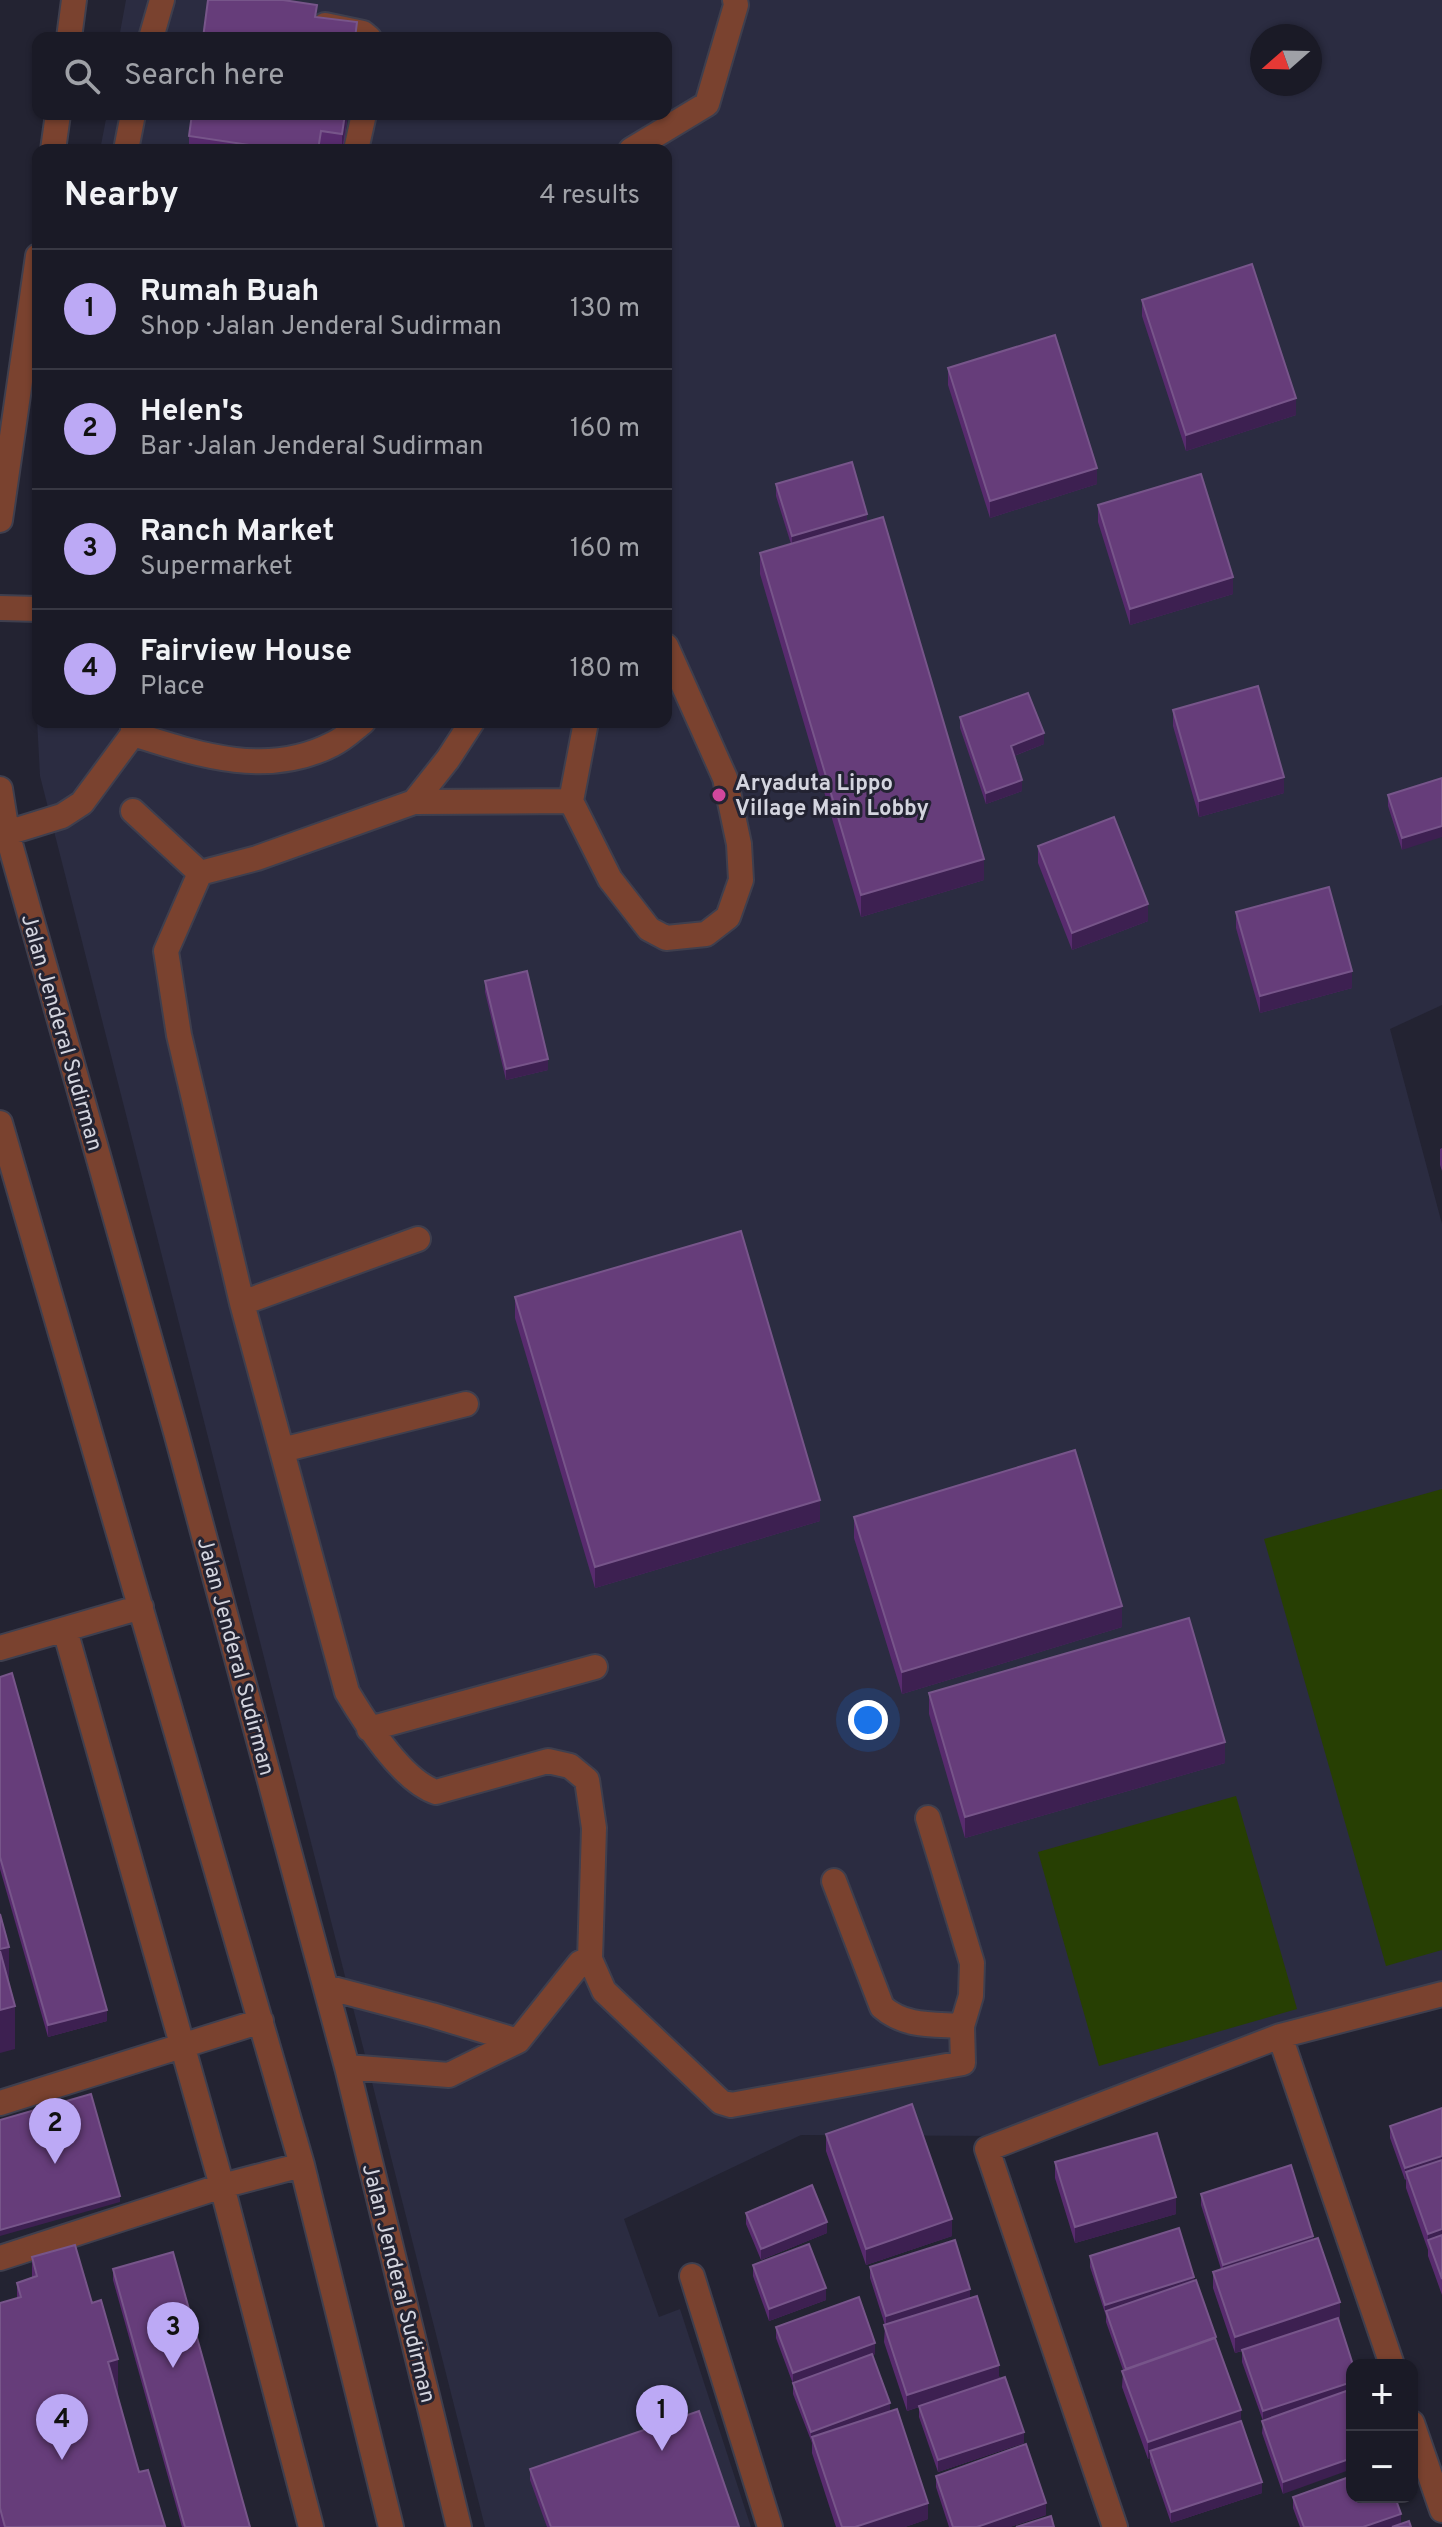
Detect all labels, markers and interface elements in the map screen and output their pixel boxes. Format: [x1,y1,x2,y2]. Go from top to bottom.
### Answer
north arrow [1250,24,1322,96]
search box [32,32,672,120]
icon: search [60,54,104,98]
text: Search here [124,58,284,95]
text: Nearby [64,175,179,218]
text: 4 results [539,180,640,213]
text: Rumah Buah [140,274,319,311]
text: 1 [85,293,95,326]
text: 130 m [570,293,640,326]
text: Shop · Jalan Jenderal Sudirman [140,311,502,344]
text: Helen's [140,394,244,431]
text: 2 [82,413,98,446]
text: 160 m [570,413,640,446]
text: Bar · Jalan Jenderal Sudirman [140,431,484,464]
text: Ranch Market [140,514,334,551]
text: 3 [82,533,98,566]
text: 160 m [570,533,640,566]
text: Supermarket [140,551,292,584]
text: Fairview House [140,634,352,671]
text: 4 [82,653,98,686]
text: 180 m [570,653,640,686]
text: Place [140,671,204,704]
place label: Aryaduta Lippo Village Main Lobby [735,771,929,823]
marker: Aryaduta Lippo Village Main Lobby [710,786,728,804]
street label: Jalan Jenderal Sudirman [14,911,107,1154]
street label: Jalan Jenderal Sudirman [190,1535,279,1779]
your location [848,1700,888,1740]
pin: 2 [29,2098,81,2164]
street label: Jalan Jenderal Sudirman [355,2161,440,2406]
pin: 3 [147,2302,199,2368]
map controls [1346,2359,1418,2503]
button: + [1346,2359,1418,2431]
pin: 1 [636,2385,688,2451]
pin: 4 [36,2394,88,2460]
button: − [1346,2431,1418,2503]

